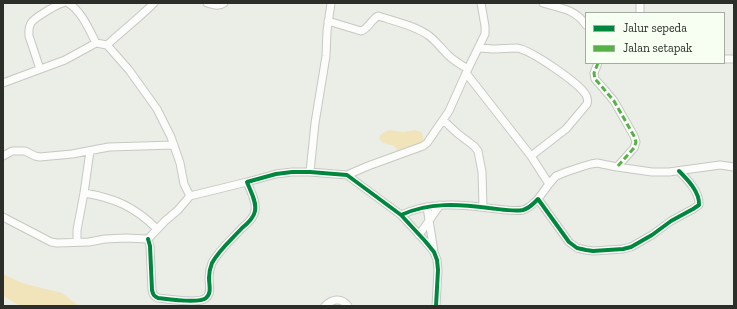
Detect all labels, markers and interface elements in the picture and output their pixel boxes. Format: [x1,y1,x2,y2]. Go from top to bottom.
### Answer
legend [585,12,725,64]
text: Jalur sepeda [623,21,687,35]
text: Jalan setapak [623,41,692,55]

